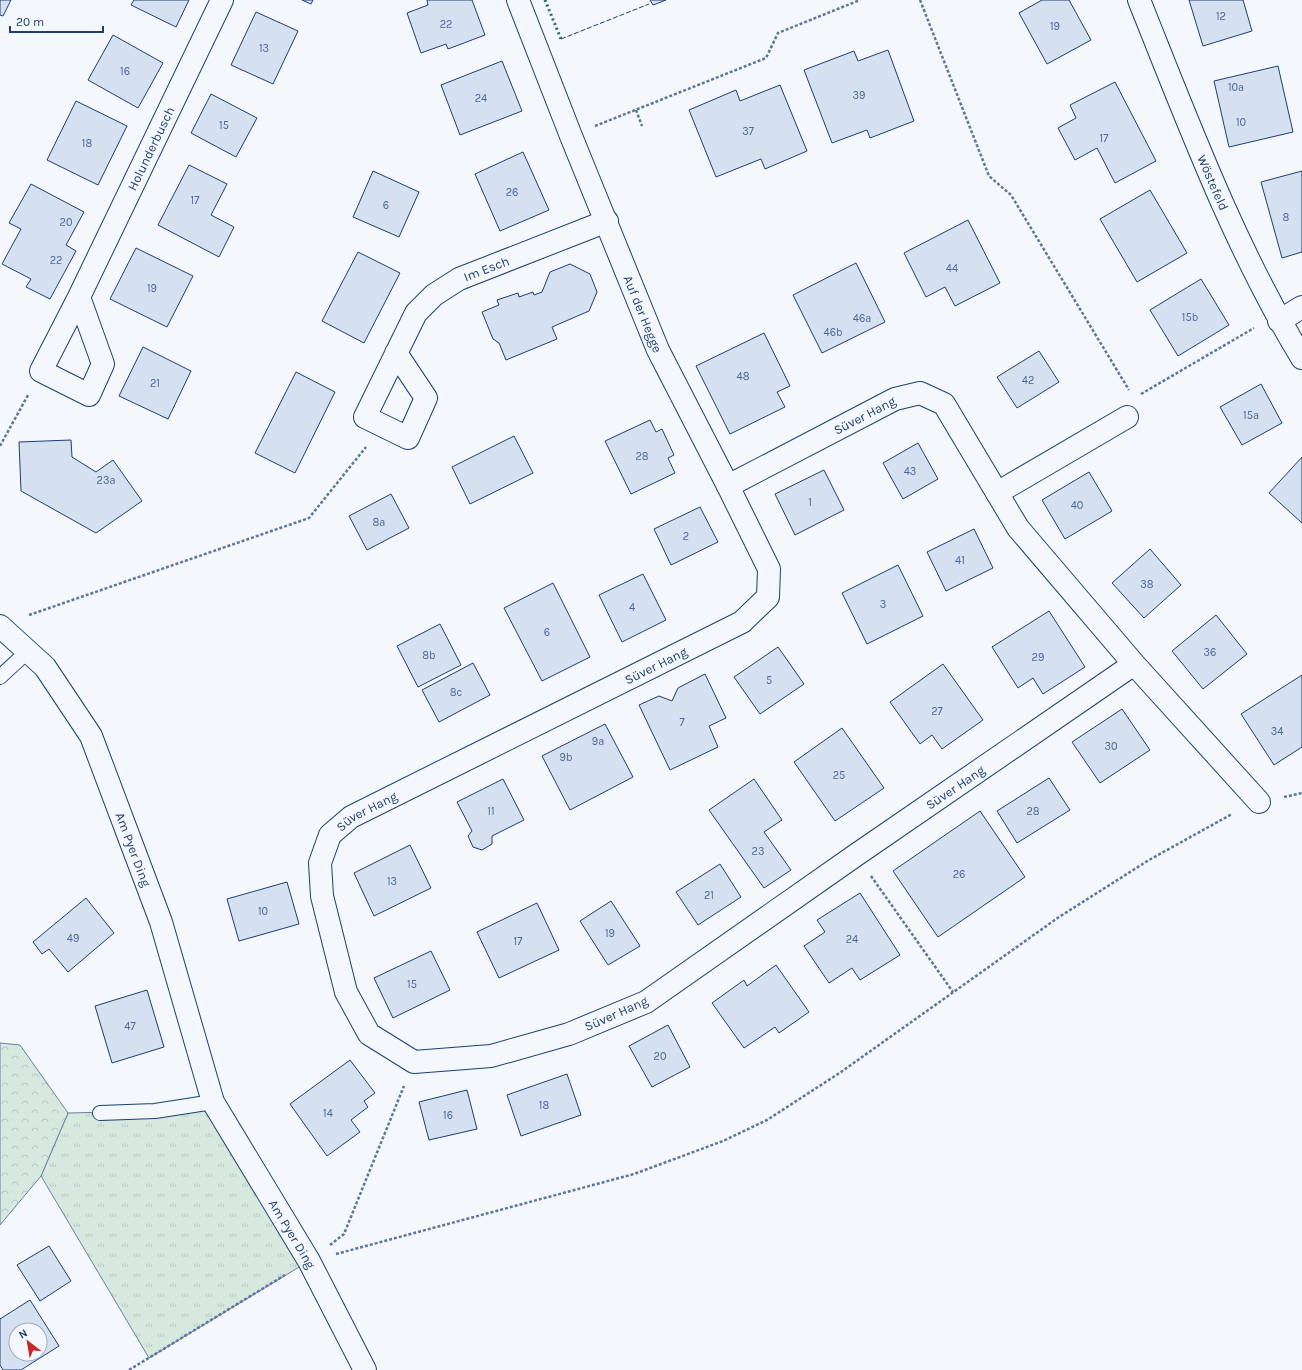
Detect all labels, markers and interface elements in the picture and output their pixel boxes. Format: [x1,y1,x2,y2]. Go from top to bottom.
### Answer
scale bar [10,8,103,34]
house number: 12 [1216,10,1226,23]
text: 20 m [16,15,44,29]
house number: 22 [440,18,452,31]
house number: 19 [1050,20,1060,33]
house number: 13 [259,42,269,55]
house number: 16 [120,65,130,78]
house number: 10a [1228,81,1244,94]
house number: 39 [853,89,865,102]
house number: 24 [475,92,487,105]
street label: Holunderbusch [124,104,178,193]
house number: 10 [1236,116,1246,129]
house number: 15 [219,119,229,132]
house number: 37 [742,125,754,138]
house number: 17 [1100,132,1108,145]
house number: 18 [82,137,92,150]
street label: Wöstefeld [1194,153,1232,213]
house number: 26 [506,186,518,199]
house number: 17 [191,194,199,207]
house number: 6 [383,199,389,212]
house number: 8 [1283,211,1290,224]
house number: 20 [60,216,72,229]
street label: Im Esch [461,253,511,284]
house number: 22 [50,254,62,267]
house number: 44 [946,262,958,275]
street label: Auf der Hegge [621,273,665,355]
house number: 19 [147,282,157,295]
house number: 15b [1182,311,1198,324]
house number: 46a [853,312,871,325]
house number: 46b [824,326,842,339]
house number: 48 [737,370,750,383]
house number: 42 [1022,374,1034,387]
house number: 21 [150,377,160,390]
street label: Süver Hang [831,393,899,438]
house number: 15a [1243,409,1259,422]
house number: 28 [635,450,649,463]
house number: 43 [904,465,916,478]
house number: 23a [97,474,115,487]
house number: 1 [808,496,812,509]
house number: 40 [1071,499,1083,512]
house number: 8a [373,516,385,529]
house number: 2 [683,530,689,543]
house number: 41 [955,554,965,567]
house number: 38 [1140,578,1154,591]
house number: 3 [880,598,886,611]
house number: 4 [629,601,635,614]
house number: 6 [544,626,550,639]
street label: Süver Hang [622,643,690,687]
house number: 36 [1204,646,1216,659]
house number: 8b [422,649,436,662]
house number: 29 [1032,651,1044,664]
house number: 5 [766,674,772,687]
house number: 8c [450,686,463,699]
house number: 27 [931,705,943,718]
house number: 7 [679,716,685,729]
house number: 34 [1271,725,1283,738]
house number: 9a [592,735,604,748]
house number: 30 [1104,740,1118,753]
house number: 9b [560,751,572,764]
street label: Süver Hang [923,762,988,813]
house number: 25 [833,769,845,782]
street label: Süver Hang [333,788,400,834]
house number: 11 [487,805,495,818]
house number: 28 [1026,805,1040,818]
street label: Am Pyer Ding [112,810,154,889]
house number: 23 [752,845,764,858]
house number: 26 [953,868,965,881]
house number: 13 [387,875,397,888]
house number: 21 [704,889,714,902]
house number: 10 [258,905,268,918]
house number: 19 [605,927,615,940]
house number: 49 [67,932,79,945]
house number: 24 [846,933,858,946]
house number: 17 [514,935,522,948]
house number: 15 [407,978,417,991]
street label: Süver Hang [582,993,651,1034]
house number: 47 [124,1020,136,1033]
house number: 20 [654,1050,666,1063]
house number: 18 [539,1099,549,1112]
house number: 14 [323,1107,333,1120]
house number: 16 [443,1109,453,1122]
street label: Am Pyer Ding [266,1197,319,1272]
north arrow [8,1322,48,1362]
text: N [16,1326,30,1341]

